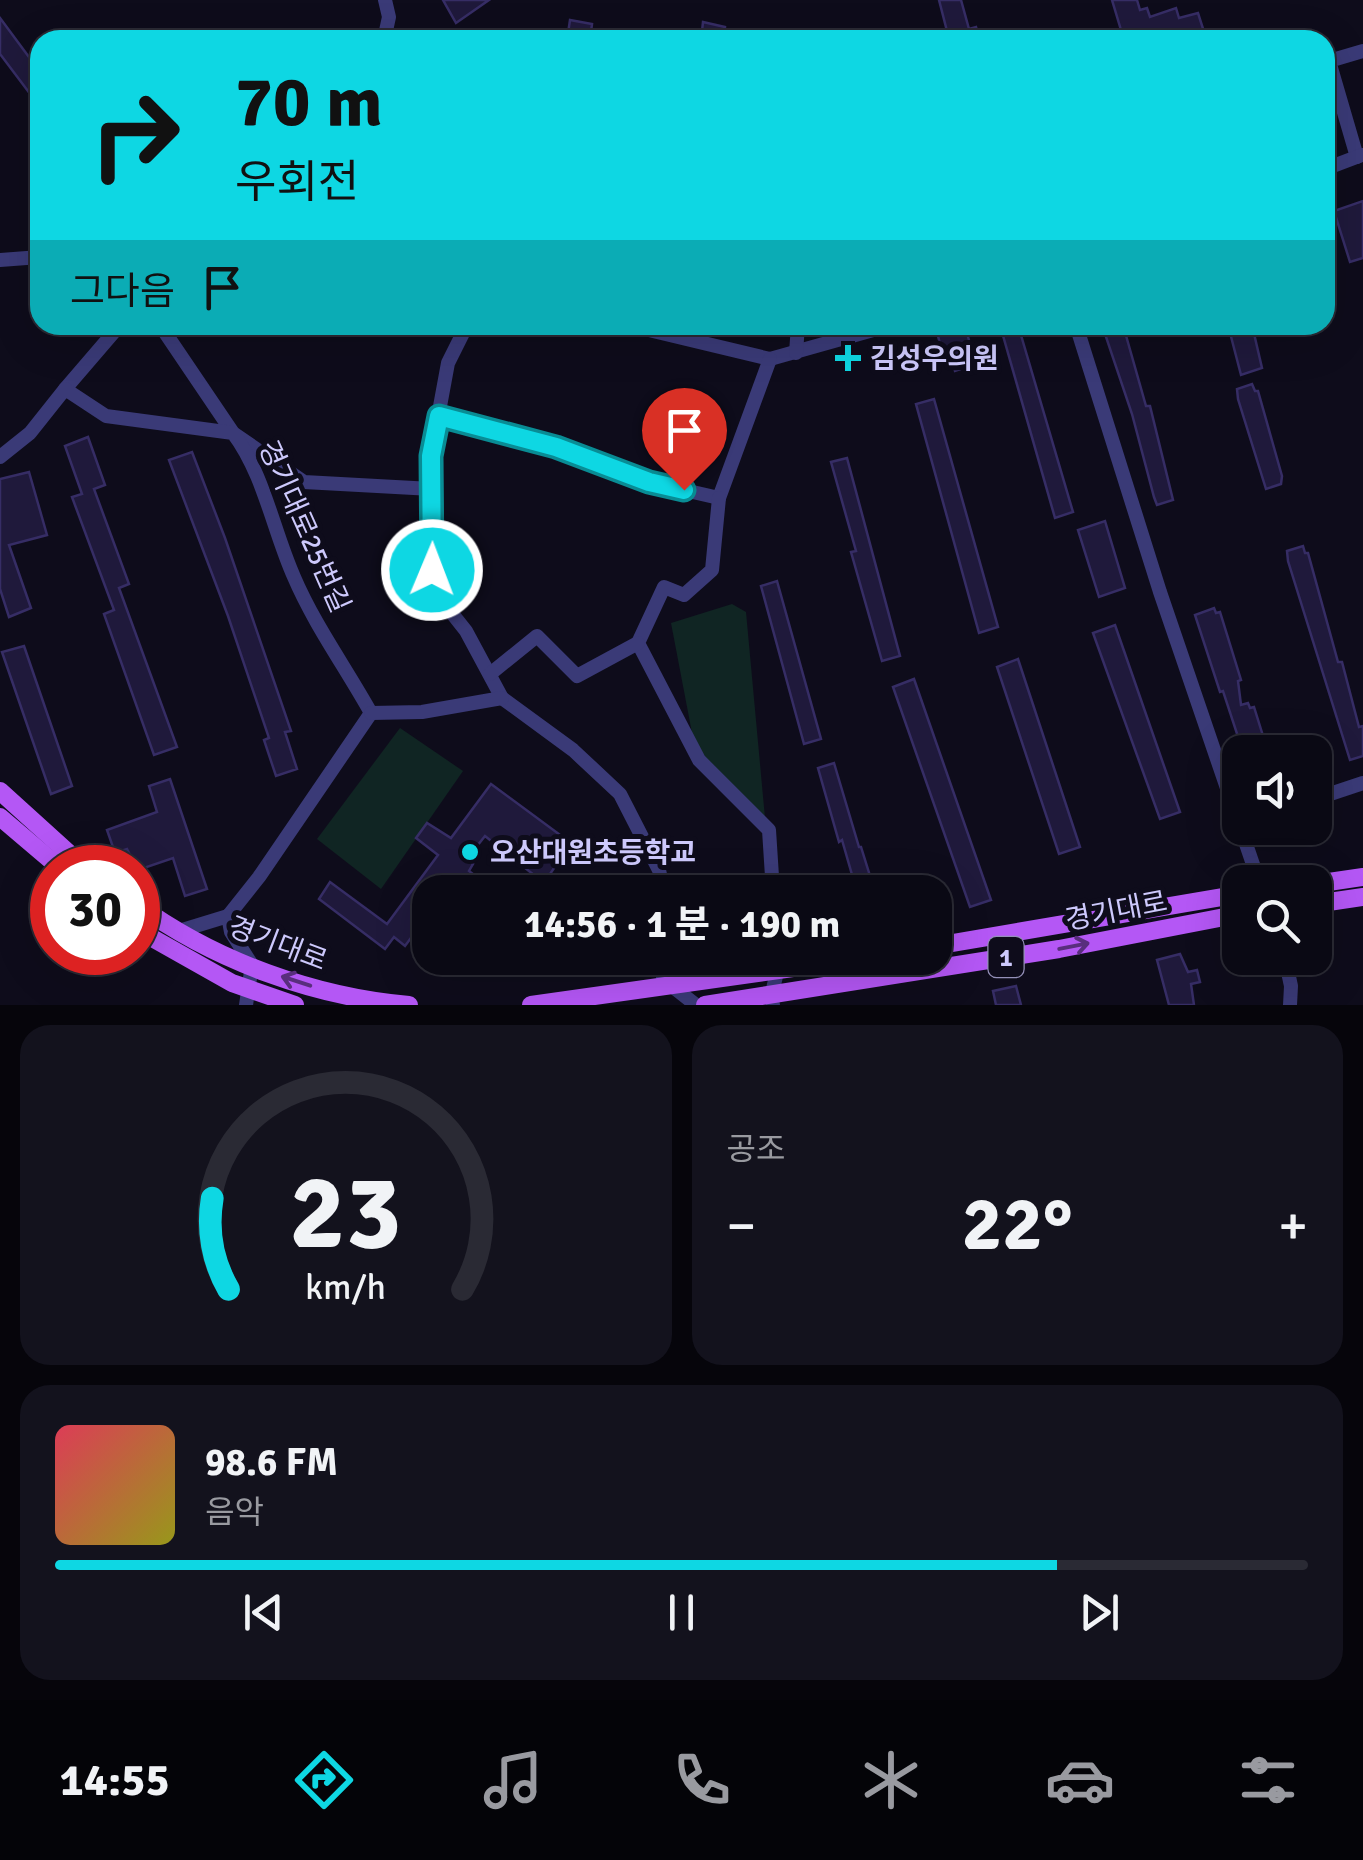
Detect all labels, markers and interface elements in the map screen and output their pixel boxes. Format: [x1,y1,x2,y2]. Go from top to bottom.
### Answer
text: 70 m [235,59,383,145]
icon: right [70,70,200,200]
text: 우회전 [235,155,359,210]
icon: arrive [195,260,250,315]
text: 그다음 [70,268,175,315]
place label: 김성우의원 [870,342,999,376]
marker: 김성우의원 [835,345,861,371]
pin [642,388,727,491]
icon: arrive [657,403,712,458]
street label: 경기대로25번길 [251,435,357,618]
position arrow [380,518,484,622]
map controls [1222,735,1332,975]
button: sound [1222,735,1332,845]
place label: 오산대원초등학교 [490,836,696,870]
marker: 오산대원초등학교 [459,841,481,863]
speed limit sign: 30 [30,845,160,975]
button: search [1222,865,1332,975]
street label: 경기대로 [1062,884,1170,938]
text: 14:56 · 1 분 · 190 m [524,901,840,948]
street label: 경기대로 [223,910,332,978]
one-way arrow [1057,936,1090,955]
road number: 1 [988,937,1024,977]
one-way arrow [280,971,312,989]
text: 공조 [727,1130,785,1169]
text: 23 [290,1149,402,1277]
text: 22° [962,1178,1073,1271]
text: − [727,1192,756,1260]
text: + [1278,1192,1308,1260]
text: km/h [305,1265,386,1309]
text: 98.6 FM [205,1439,338,1486]
text: 음악 [205,1493,264,1532]
icon: previous [236,1585,291,1640]
icon: pause [654,1585,709,1640]
icon: next [1072,1585,1127,1640]
icon: directions [289,1745,359,1815]
icon: music [478,1745,548,1815]
icon: phone [667,1745,737,1815]
icon: climate [856,1745,926,1815]
icon: car [1045,1745,1115,1815]
icon: filters [1233,1745,1303,1815]
text: 14:55 [59,1753,170,1808]

